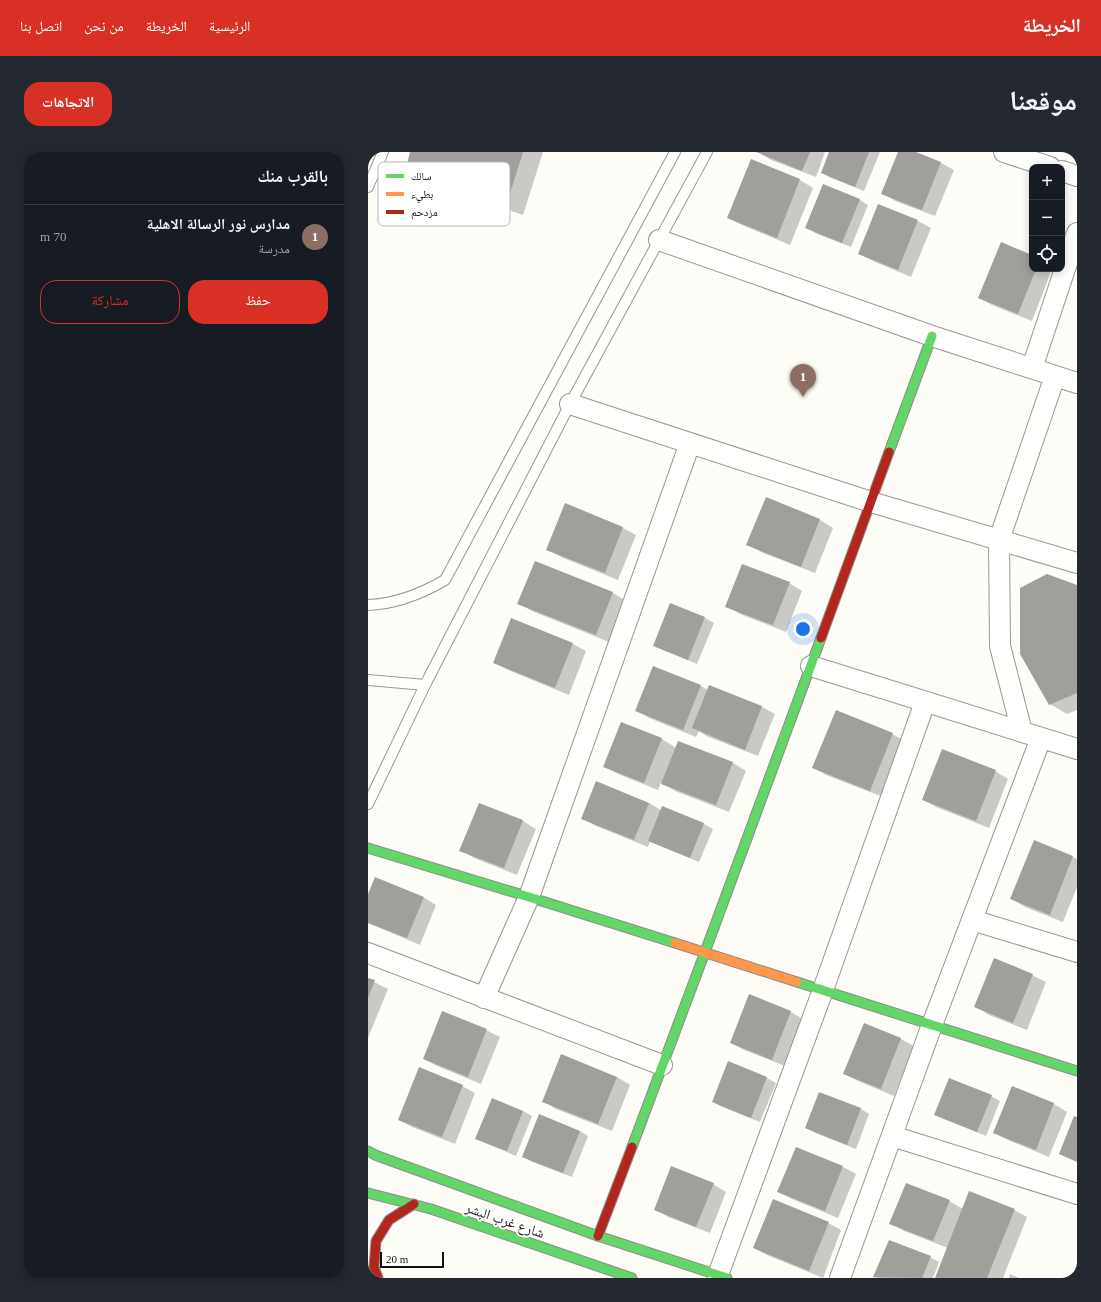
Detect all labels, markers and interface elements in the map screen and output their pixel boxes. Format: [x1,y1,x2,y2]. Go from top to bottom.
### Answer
text: الخريطة [1023,15,1081,36]
text: اتصل بنا [20,19,62,34]
text: من نحن [84,19,124,34]
text: الخريطة [146,19,187,34]
text: الرئيسية [209,19,250,34]
button: الاتجاهات [24,82,112,126]
text: موقعنا [1009,85,1077,116]
legend [378,162,510,226]
map controls [1029,164,1065,272]
button: + [1029,164,1065,200]
text: بالقرب منك [257,167,328,186]
text: سالك [411,170,431,182]
text: بطيء [411,188,433,203]
button: − [1029,200,1065,236]
text: مزدحم [411,206,438,220]
text: مدارس نور الرسالة الاهلية [147,216,290,232]
text: 70 m [40,229,66,244]
text: 1 [312,229,318,244]
button: locate [1029,236,1065,272]
text: مدرسة [258,241,290,256]
button: مشاركة [40,280,180,324]
button: حفظ [188,280,328,324]
pin: 1 [790,364,816,397]
your location [793,619,813,639]
street label: شارع غرب البشر [462,1200,546,1243]
scale bar [380,1250,444,1269]
text: 20 m [386,1253,408,1265]

